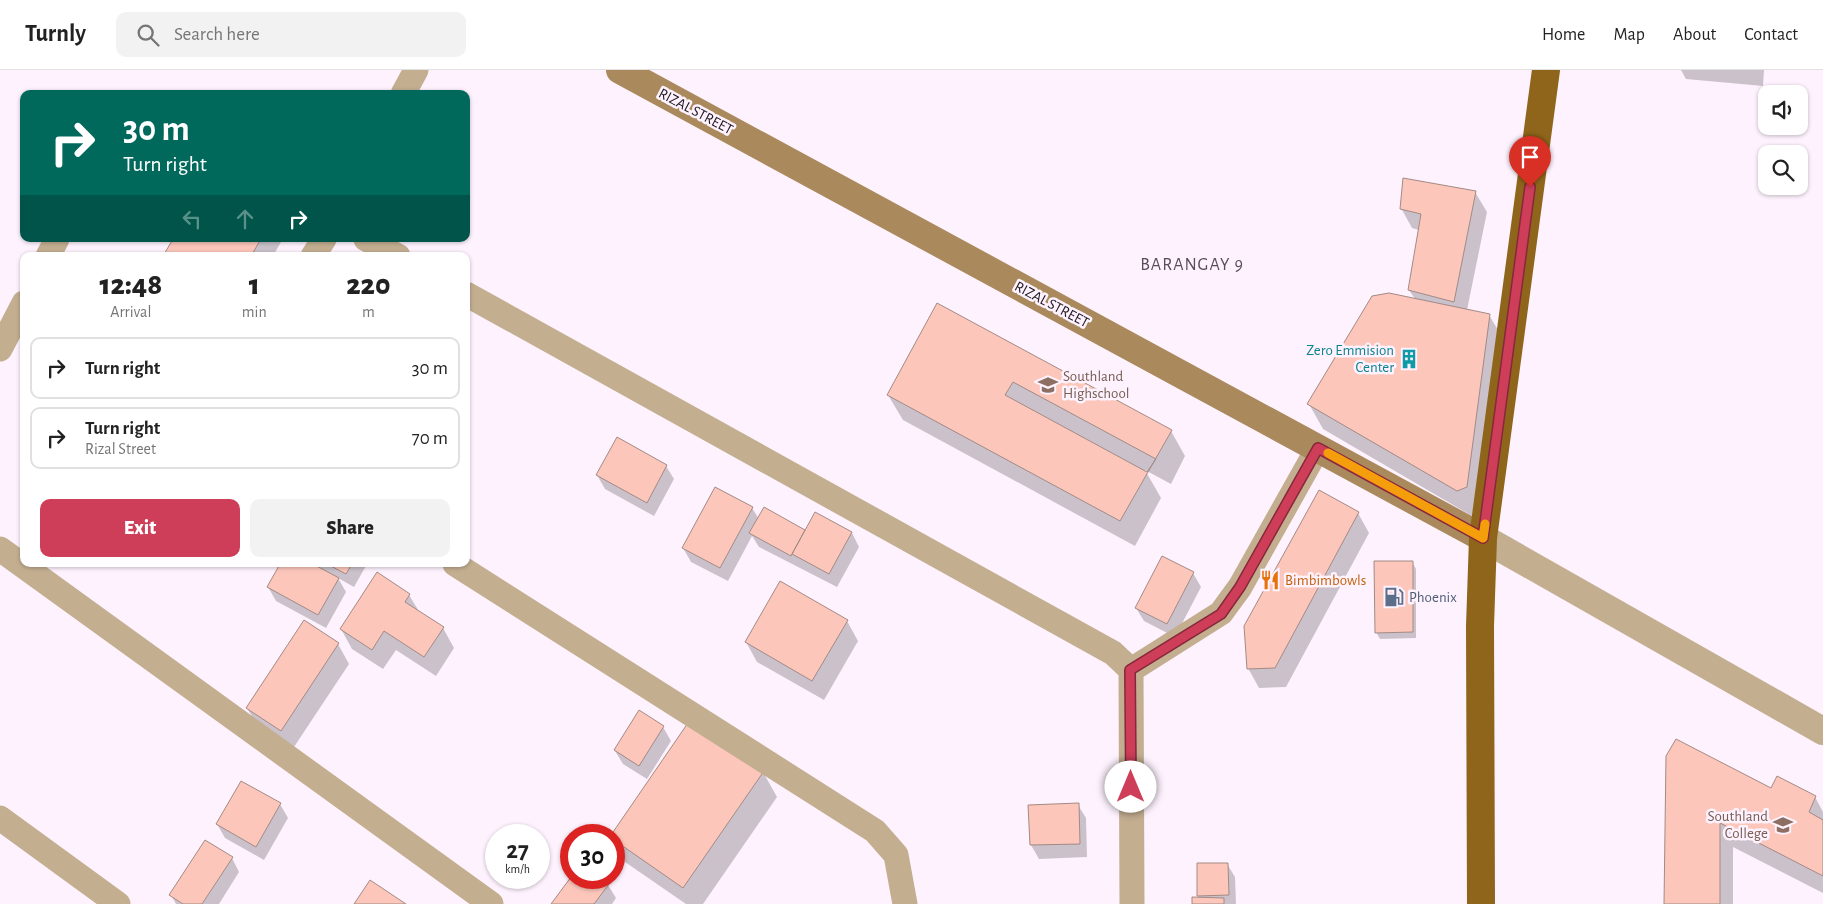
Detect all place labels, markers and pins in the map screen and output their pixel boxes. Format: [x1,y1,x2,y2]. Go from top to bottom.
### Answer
pin [1509,136,1551,187]
place label: Zero Emmision Center [1306,343,1394,375]
building icon: Zero Emmision Center [1398,348,1420,370]
place label: Southland Highschool [1063,369,1130,401]
school or university icon: Southland Highschool [1037,374,1059,396]
restaurant icon: Bimbimbowls [1259,569,1281,591]
place label: Bimbimbowls [1285,573,1366,588]
fuel station icon: Phoenix [1383,586,1405,608]
place label: Phoenix [1409,590,1457,605]
place label: Southland College [1708,809,1768,841]
school or university icon: Southland College [1772,814,1794,836]

